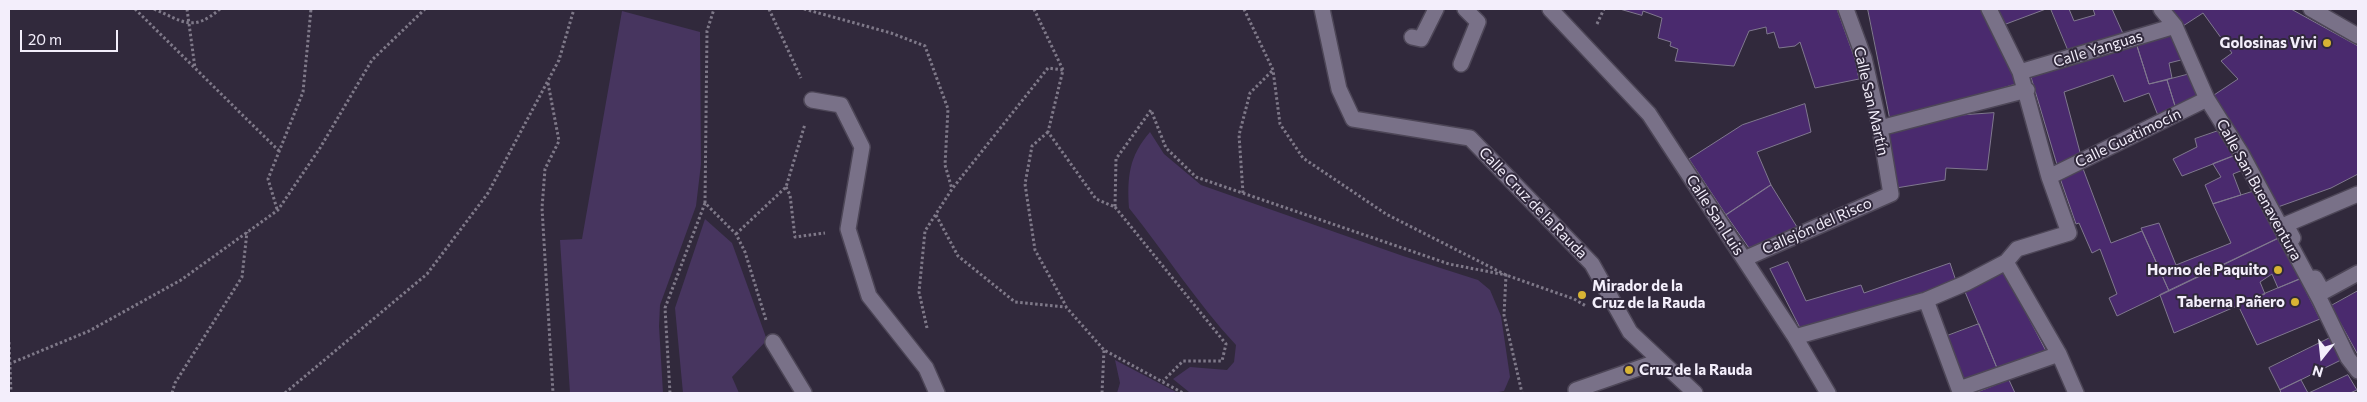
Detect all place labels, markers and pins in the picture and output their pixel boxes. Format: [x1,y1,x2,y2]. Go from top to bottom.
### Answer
place label: Golosinas Vivi [2219,34,2317,52]
marker: Golosinas Vivi [2321,37,2333,49]
place label: Horno de Paquito [2147,261,2268,279]
marker: Horno de Paquito [2272,264,2284,276]
place label: Mirador de la Cruz de la Rauda [1592,277,1705,312]
marker: Mirador de la Cruz de la Rauda [1576,289,1588,301]
place label: Taberna Pañero [2177,293,2285,311]
marker: Taberna Pañero [2289,296,2301,308]
place label: Cruz de la Rauda [1639,361,1752,379]
marker: Cruz de la Rauda [1623,364,1635,376]

